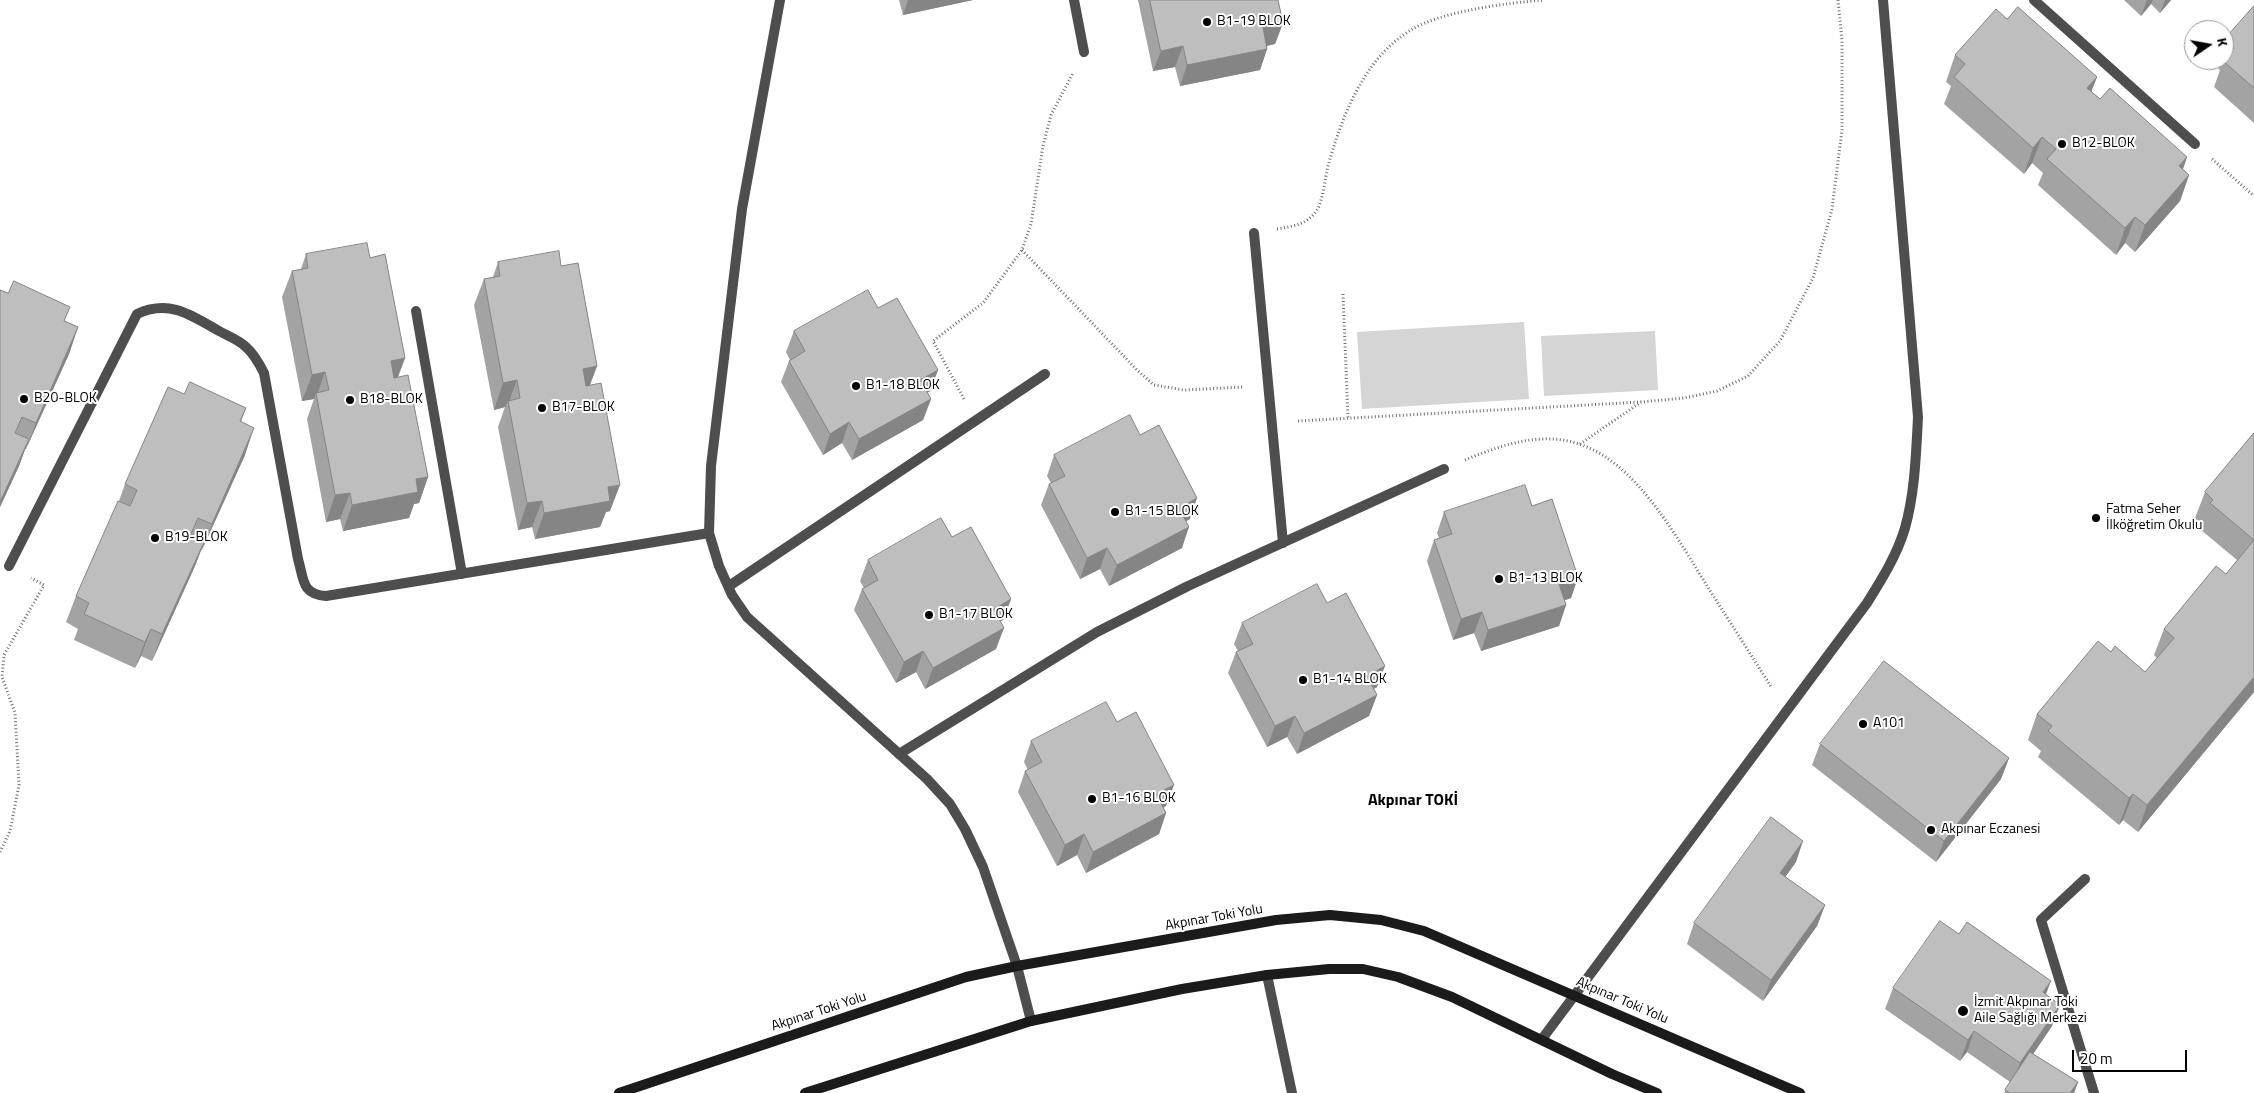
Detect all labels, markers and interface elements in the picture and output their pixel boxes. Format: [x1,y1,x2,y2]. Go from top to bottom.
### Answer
place label: B1-19 BLOK [1217,14,1291,30]
marker: B1-19 BLOK [1201,16,1213,28]
north arrow [2184,20,2234,70]
text: K [2212,36,2234,48]
place label: B12-BLOK [2072,136,2135,152]
marker: B12-BLOK [2056,138,2068,150]
place label: B1-18 BLOK [866,378,940,394]
marker: B1-18 BLOK [850,380,862,392]
place label: B20-BLOK [34,391,97,407]
place label: B18-BLOK [360,392,423,408]
marker: B20-BLOK [18,393,30,405]
marker: B18-BLOK [344,394,356,406]
place label: B17-BLOK [552,400,615,416]
marker: B17-BLOK [536,402,548,414]
place label: Fatma Seher İlköğretim Okulu [2106,502,2202,534]
place label: B1-15 BLOK [1125,504,1199,520]
marker: B1-15 BLOK [1109,506,1121,518]
marker: Fatma Seher İlköğretim Okulu [2090,512,2102,524]
place label: B19-BLOK [165,530,228,546]
marker: B19-BLOK [149,532,161,544]
place label: B1-13 BLOK [1509,571,1583,587]
marker: B1-13 BLOK [1493,573,1505,585]
place label: B1-17 BLOK [939,607,1013,623]
marker: B1-17 BLOK [923,609,935,621]
place label: B1-14 BLOK [1313,672,1387,688]
marker: B1-14 BLOK [1297,674,1309,686]
place label: A101 [1873,716,1905,732]
marker: A101 [1857,718,1869,730]
place label: B1-16 BLOK [1102,791,1176,807]
district label: Akpınar TOKİ [1368,791,1458,811]
marker: B1-16 BLOK [1086,793,1098,805]
place label: Akpınar Eczanesi [1941,822,2040,838]
marker: Akpınar Eczanesi [1925,824,1937,836]
street label: Akpınar Toki Yolu [1164,901,1264,935]
street label: Akpınar Toki Yolu [1573,974,1671,1028]
street label: Akpınar Toki Yolu [769,989,869,1035]
place label: İzmit Akpınar Toki Aile Sağlığı Merkezi [1974,995,2087,1028]
marker: İzmit Akpınar Toki Aile Sağlığı Merkezi [1956,1004,1970,1018]
scale bar [2074,1040,2189,1072]
text: 20 m [2080,1047,2113,1070]

